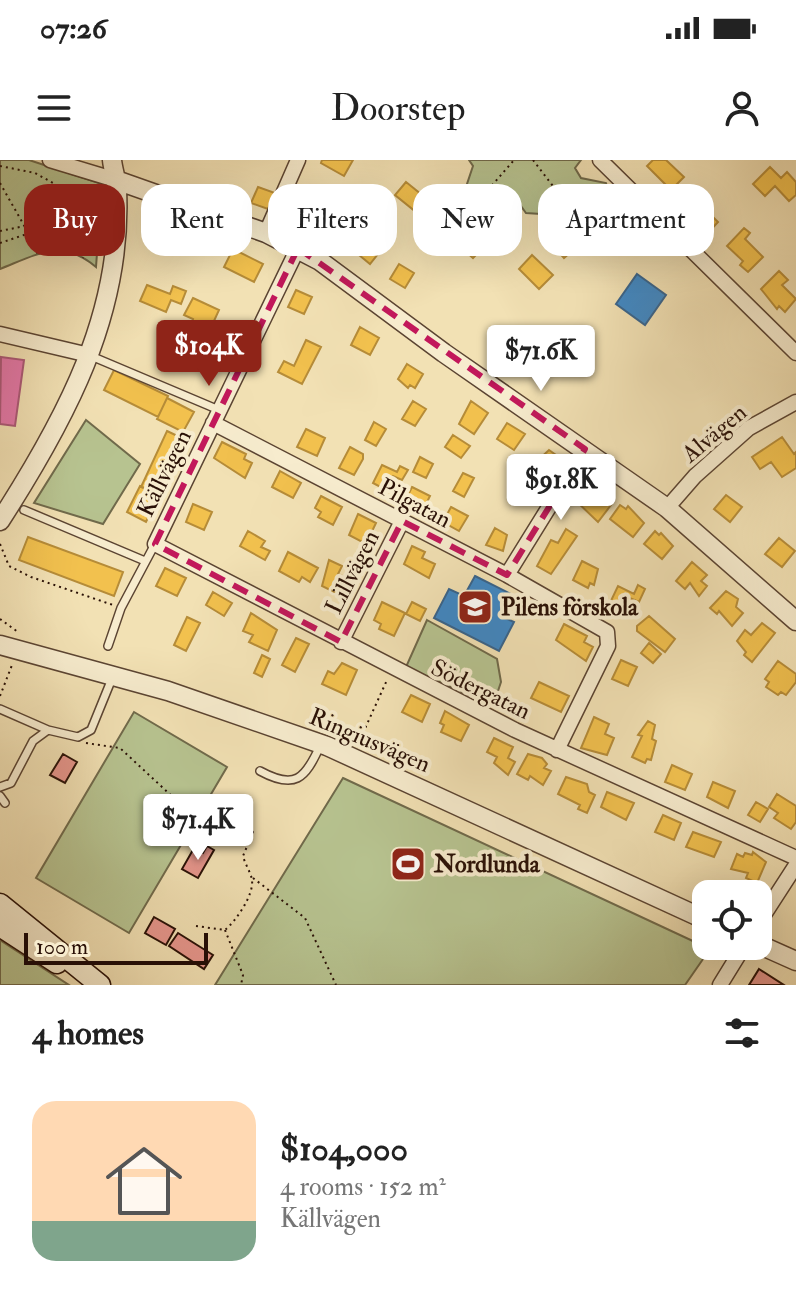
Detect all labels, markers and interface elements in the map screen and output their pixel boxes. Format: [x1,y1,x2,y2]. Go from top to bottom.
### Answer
text: 07:26 [40,10,107,47]
icon: menu [32,86,76,130]
text: Doorstep [331,86,465,131]
icon: person [720,86,764,130]
chip: Buy [24,184,125,256]
chip: Rent [141,184,252,256]
chip: Filters [268,184,397,256]
chip: New [413,184,522,256]
chip: Apartment [538,184,714,256]
pin: $104K [153,320,265,388]
pin: $71.6K [476,325,606,393]
text: $104K [174,330,244,362]
text: $71.6K [505,335,577,367]
street label: Alvägen [675,397,753,470]
street label: Källvägen [130,425,199,522]
pin: $91.8K [496,454,626,522]
text: $91.8K [525,464,597,496]
street label: Pilgatan [373,471,457,535]
street label: Lillvägen [318,525,387,620]
school or university icon: Pilens förskola [456,588,494,626]
place label: Pilens förskola [501,592,639,623]
street label: Södergatan [426,652,536,727]
street label: Ringiusvägen [304,701,435,780]
pin: $71.4K [133,794,263,862]
text: $71.4K [161,804,235,836]
sports icon: Nordlunda [389,845,427,883]
place label: Nordlunda [433,849,541,880]
map controls [692,880,772,960]
button: locate [692,880,772,960]
scale bar [24,929,208,965]
text: 100 m [36,933,88,961]
icon: filters [720,1011,764,1055]
text: 4 homes [32,1012,144,1055]
text: $104,000 [280,1128,408,1171]
icon: home [96,1133,192,1229]
text: 4 rooms · 152 m² [280,1171,446,1203]
text: Källvägen [280,1203,381,1235]

